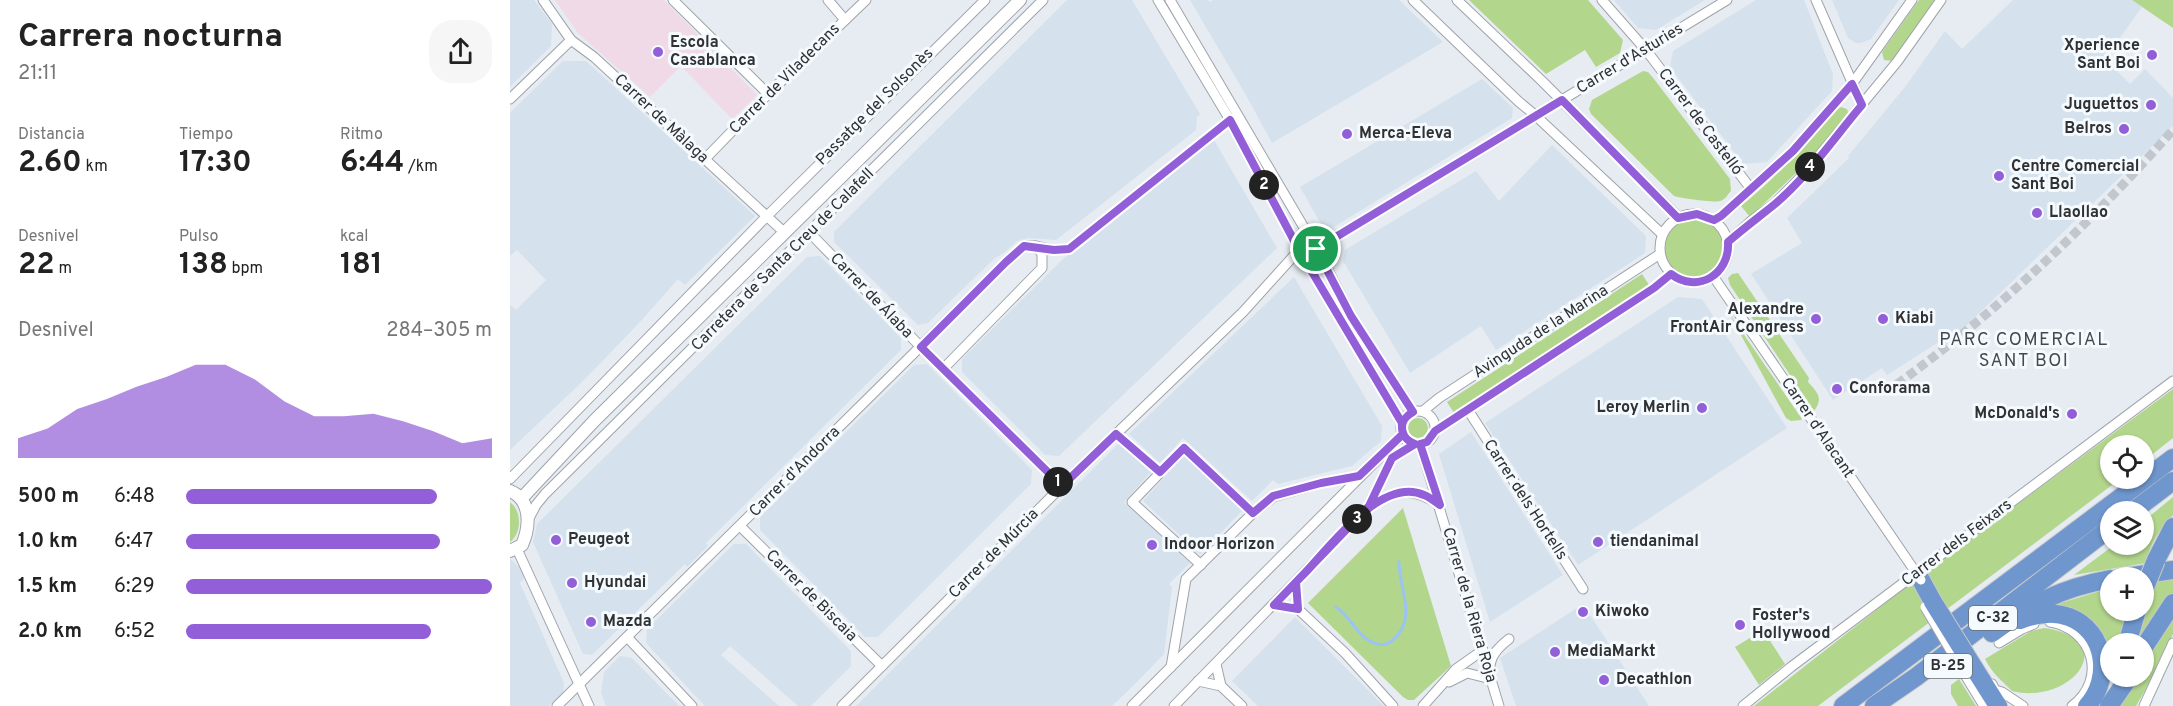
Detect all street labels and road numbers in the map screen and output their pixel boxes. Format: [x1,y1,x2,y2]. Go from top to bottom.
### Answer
street label: Carrer de Viladecans [725,19,845,139]
street label: Carrer d'Asturies [1573,19,1687,99]
street label: Passatge del Solsonès [812,44,938,170]
street label: Carrer de Castelló [1653,64,1747,180]
street label: Carrer de Màlaga [609,70,713,168]
street label: Carretera de Santa Creu de Calafell [687,164,879,356]
street label: Carrer de Álaba [825,248,918,343]
street label: Avinguda de la Marina [1470,281,1612,383]
street label: Carrer d'Alacant [1776,374,1858,482]
street label: Carrer d'Andorra [745,422,845,522]
street label: Carrer dels Hortells [1479,436,1571,564]
street label: Carrer dels Feixars [1898,495,2016,591]
street label: Carrer de Múrcia [945,505,1043,603]
street label: Carrer de la Riera Roja [1437,525,1501,685]
street label: Carrer de Biscaia [761,546,861,646]
road number: C-32 [1969,606,2017,630]
road number: B-25 [1924,654,1972,678]

